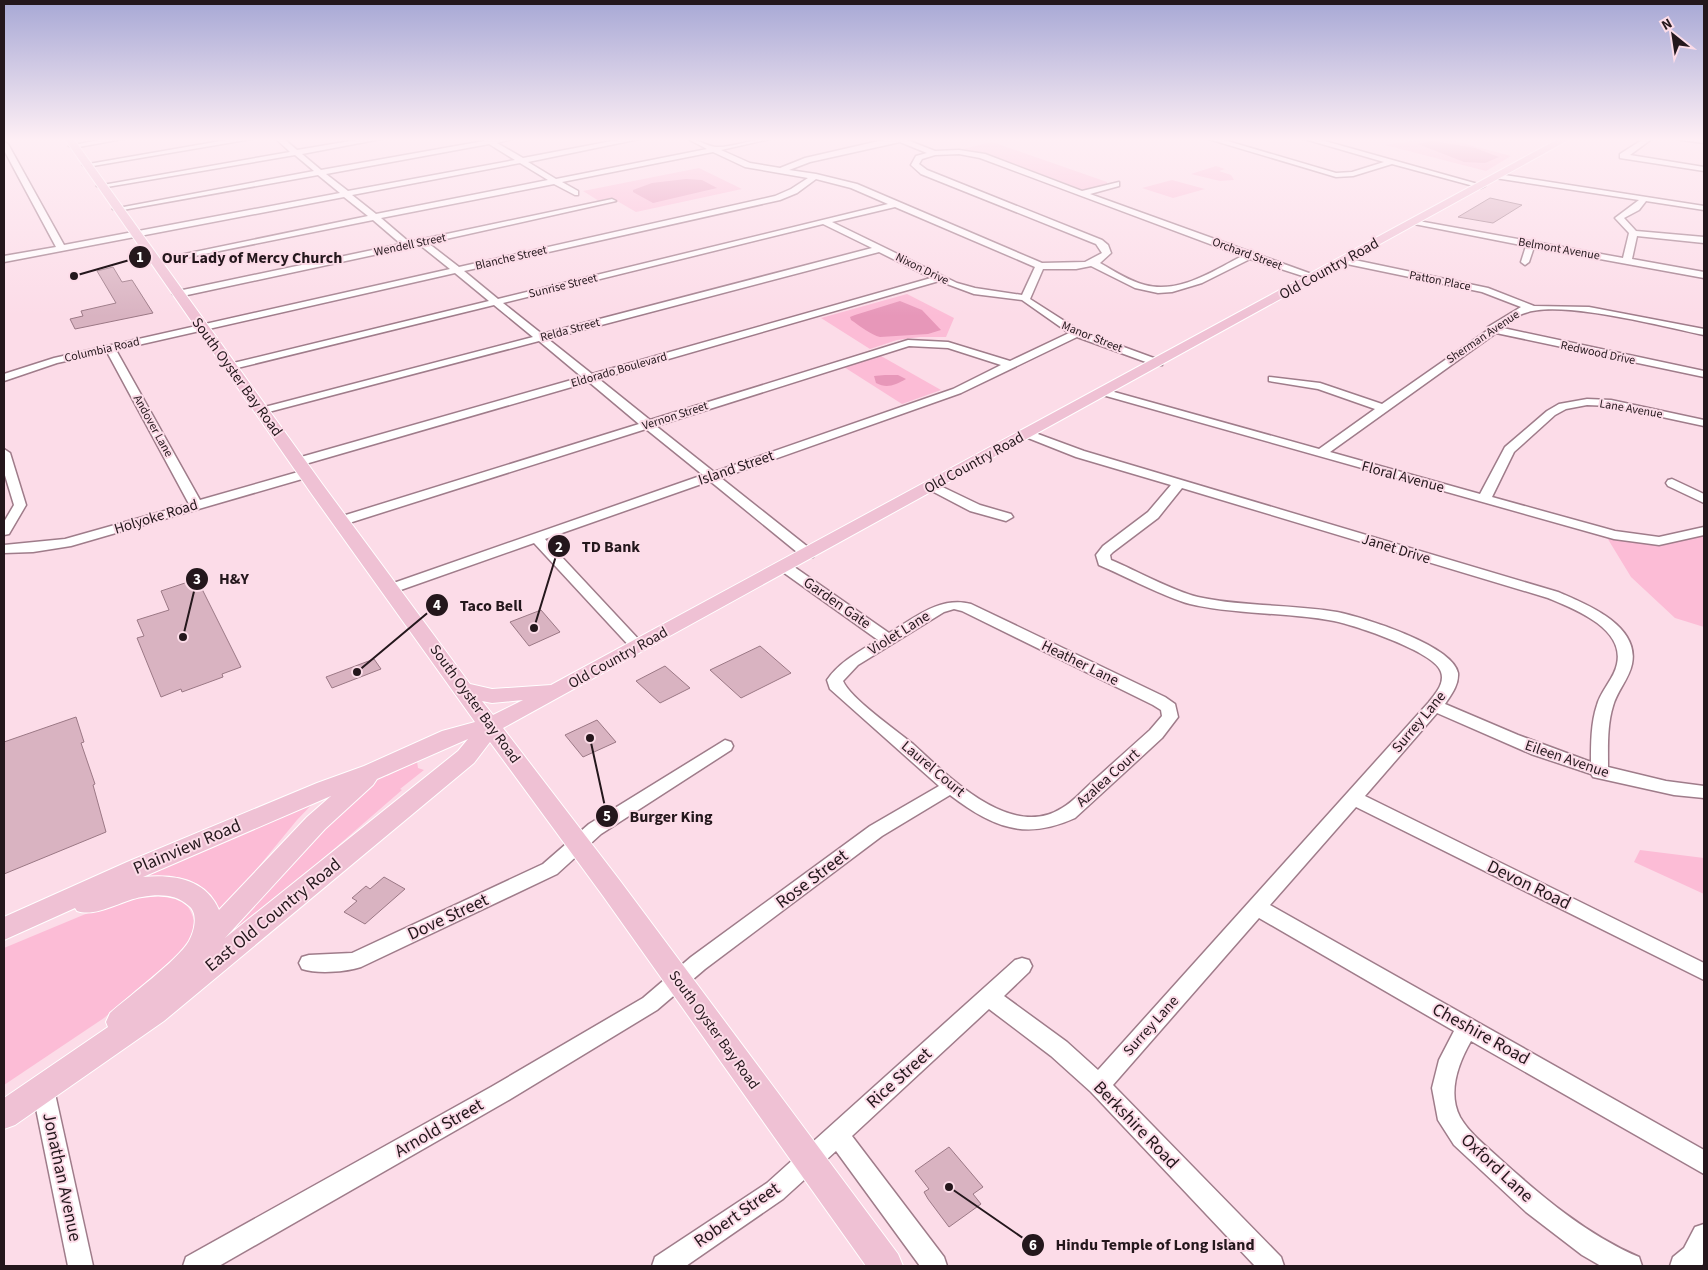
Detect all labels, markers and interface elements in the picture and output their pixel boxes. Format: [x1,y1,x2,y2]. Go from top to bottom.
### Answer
north arrow [1648,10,1698,60]
text: N [1658,14,1676,36]
street label: Wendell Street [372,229,448,261]
street label: Orchard Street [1210,233,1284,275]
street label: Old Country Road [1275,233,1383,305]
street label: Belmont Avenue [1517,233,1601,265]
street label: Blanche Street [473,241,549,275]
callout: Our Lady of Mercy Church [127,242,353,273]
text: 1 [136,247,144,268]
text: Our Lady of Mercy Church [162,247,342,269]
street label: Nixon Drive [893,249,952,289]
street label: Patton Place [1408,267,1472,295]
street label: Sunrise Street [527,269,599,303]
street label: Sherman Avenue [1443,306,1523,368]
street label: South Oyster Bay Road [187,313,287,441]
street label: Relda Street [538,314,602,346]
street label: Manor Street [1059,317,1125,357]
street label: Columbia Road [63,333,141,367]
street label: Redwood Drive [1559,337,1637,369]
street label: Eldorado Boulevard [569,348,669,392]
street label: Andover Lane [129,392,177,460]
street label: Lane Avenue [1598,395,1664,423]
street label: Vernon Street [640,397,710,435]
street label: Old Country Road [920,427,1028,499]
street label: Island Street [695,445,777,491]
street label: Floral Avenue [1359,456,1447,498]
street label: Holyoke Road [112,494,200,540]
street label: Janet Drive [1359,529,1433,569]
callout: TD Bank [547,531,650,562]
text: TD Bank [582,536,640,558]
text: 2 [555,537,563,558]
callout: H&Y [185,563,259,594]
text: H&Y [219,568,250,590]
text: 3 [193,569,201,590]
street label: Garden Gate [799,572,875,634]
callout: Taco Bell [425,589,532,620]
text: 4 [433,595,441,616]
text: Taco Bell [460,595,523,617]
street label: Violet Lane [864,606,934,660]
street label: Old Country Road [564,622,672,694]
street label: Heather Lane [1038,635,1122,691]
street label: South Oyster Bay Road [425,640,525,768]
street label: Surrey Lane [1387,687,1451,757]
street label: Eileen Avenue [1522,735,1612,783]
street label: Laurel Court [897,736,969,802]
street label: Azalea Court [1072,744,1144,812]
callout: Burger King [595,801,723,832]
text: 5 [603,806,611,827]
text: Burger King [629,806,713,828]
street label: Plainview Road [129,813,245,881]
street label: Rose Street [771,843,853,915]
street label: East Old Country Road [200,852,346,978]
street label: Devon Road [1483,854,1575,916]
street label: Dove Street [403,887,493,947]
street label: South Oyster Bay Road [664,966,764,1094]
street label: Surrey Lane [1118,991,1184,1061]
street label: Cheshire Road [1428,997,1534,1071]
street label: Rice Street [861,1042,937,1114]
street label: Berkshire Road [1088,1075,1184,1175]
street label: Arnold Street [390,1092,488,1164]
street label: Jonathan Avenue [36,1110,88,1244]
street label: Oxford Lane [1455,1128,1539,1208]
street label: Robert Street [689,1176,785,1254]
callout: Hindu Temple of Long Island [1021,1229,1265,1260]
text: Hindu Temple of Long Island [1055,1234,1255,1256]
text: 6 [1029,1235,1037,1256]

